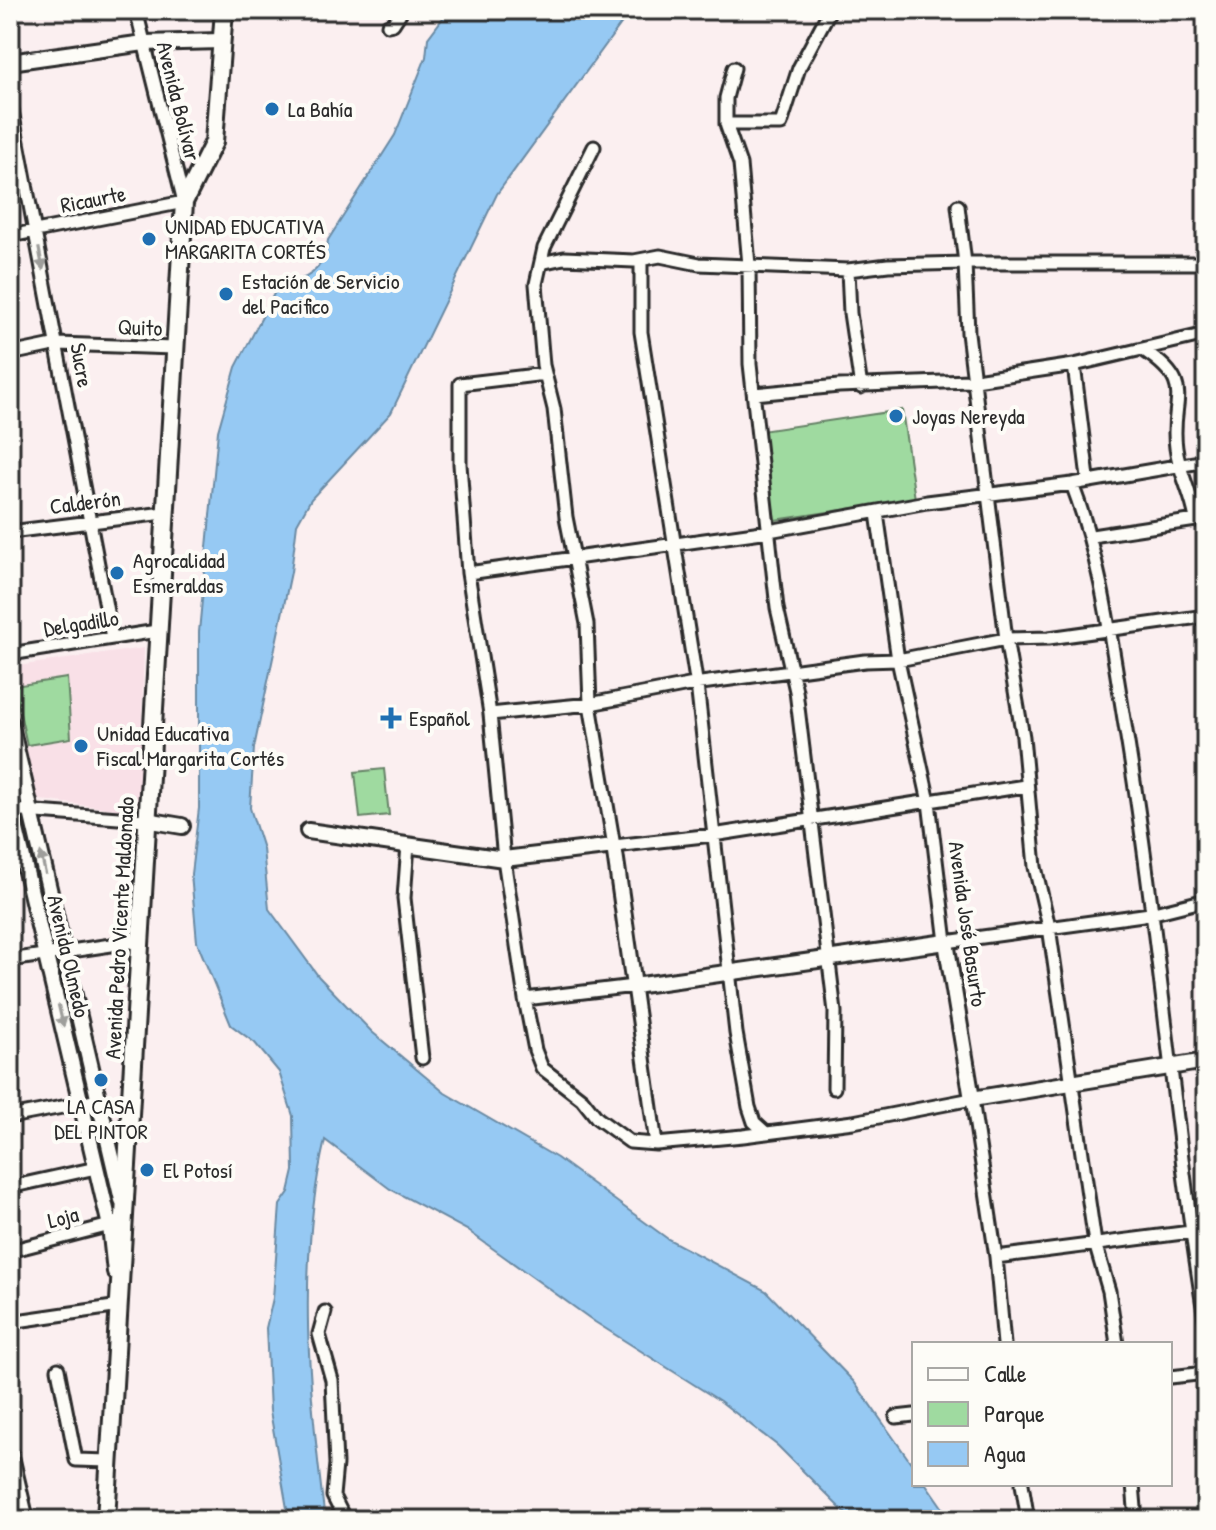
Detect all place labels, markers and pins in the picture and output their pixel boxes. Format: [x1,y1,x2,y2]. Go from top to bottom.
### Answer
place label: La Bahía [288,94,353,124]
marker: La Bahía [263,100,281,118]
place label: UNIDAD EDUCATIVA MARGARITA CORTÉS [165,211,326,266]
marker: UNIDAD EDUCATIVA MARGARITA CORTÉS [140,230,158,248]
place label: Estación de Servicio del Pacifico [242,266,400,321]
marker: Estación de Servicio del Pacifico [217,285,235,303]
place label: Joyas Nereyda [912,401,1025,431]
marker: Joyas Nereyda [887,407,905,425]
place label: Agrocalidad Esmeraldas [133,545,225,600]
marker: Agrocalidad Esmeraldas [108,564,126,582]
place label: Español [409,703,470,733]
marker: Español [380,707,402,729]
place label: Unidad Educativa Fiscal Margarita Cortés [96,718,284,773]
marker: Unidad Educativa Fiscal Margarita Cortés [72,737,90,755]
marker: LA CASA DEL PINTOR [92,1071,110,1089]
place label: LA CASA DEL PINTOR [54,1091,148,1146]
place label: El Potosí [163,1155,233,1185]
marker: El Potosí [138,1161,156,1179]

